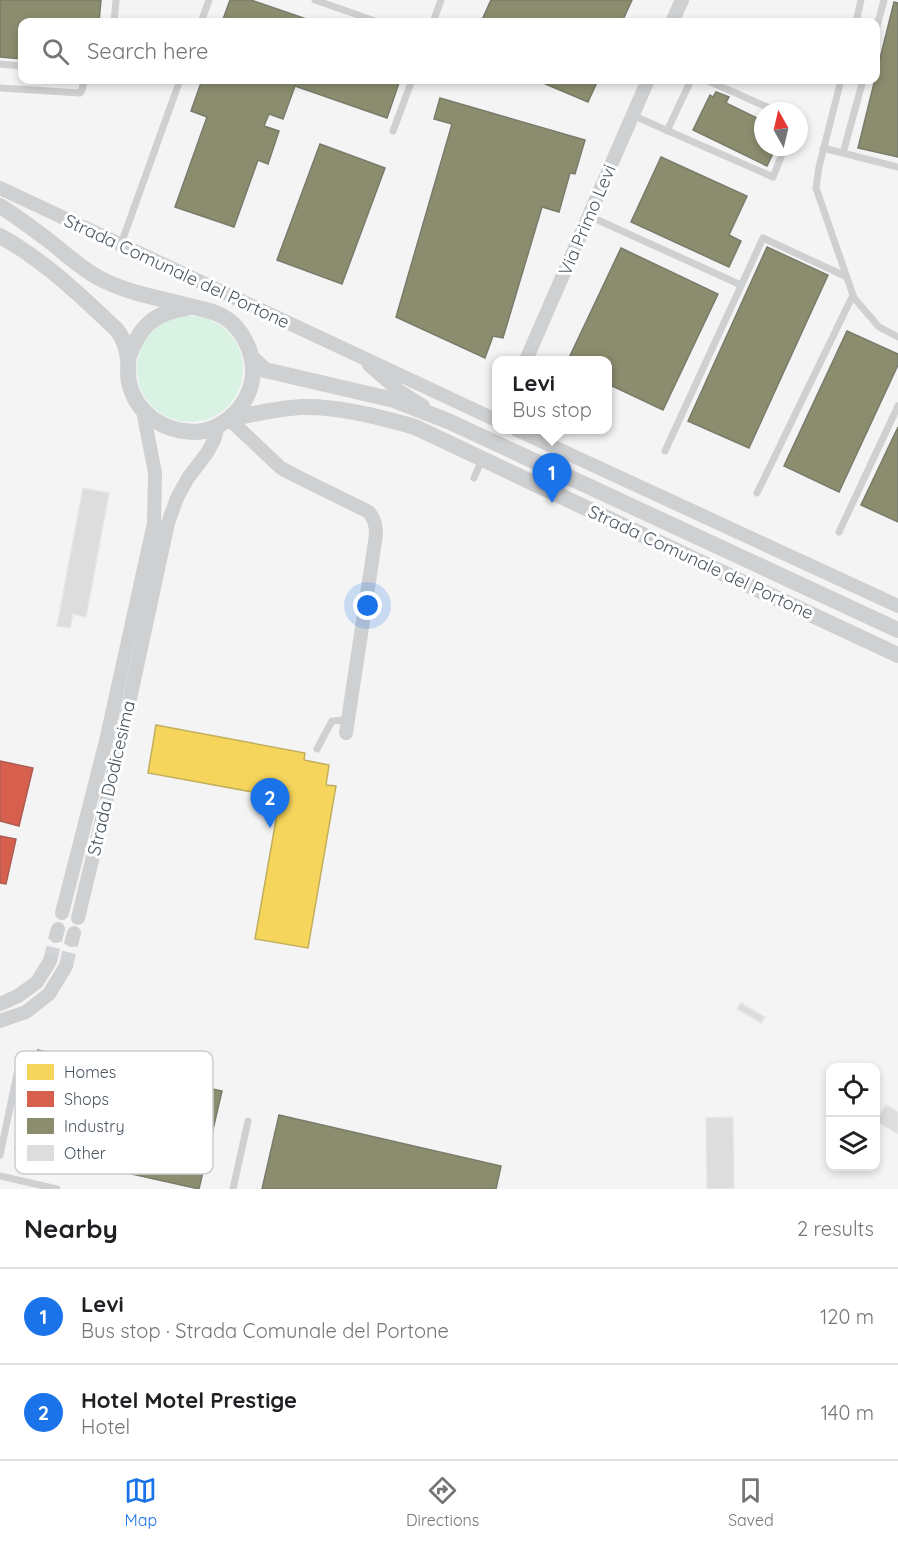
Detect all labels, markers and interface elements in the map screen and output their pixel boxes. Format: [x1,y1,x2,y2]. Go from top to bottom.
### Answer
search box [18,18,880,84]
icon: search [39,35,72,68]
text: Search here [87,37,208,65]
north arrow [754,102,808,156]
street label: Via Primo Levi [553,161,621,279]
street label: Strada Comunale del Portone [61,209,293,333]
popup [492,356,612,434]
text: Levi [512,369,555,397]
text: Bus stop [512,397,592,422]
pin: 1 [532,454,572,503]
street label: Strada Comunale del Portone [585,500,817,624]
your location [353,591,382,620]
street label: Strada Dodicesima [82,698,140,858]
pin: 2 [250,778,290,828]
legend [15,1051,213,1174]
text: Homes [64,1062,116,1082]
map controls [826,1063,880,1171]
button: locate [826,1063,880,1117]
text: Shops [64,1089,109,1109]
text: Industry [64,1116,124,1136]
button: layers [826,1117,880,1171]
text: Other [64,1143,106,1163]
text: Nearby [24,1212,118,1245]
text: 2 results [797,1216,874,1241]
text: Levi [81,1290,124,1318]
text: 1 [40,1304,47,1329]
text: 120 m [820,1304,874,1329]
text: Bus stop · Strada Comunale del Portone [81,1318,449,1343]
text: Hotel Motel Prestige [81,1386,297,1414]
text: 2 [38,1400,49,1425]
text: 140 m [821,1400,874,1425]
text: Hotel [81,1414,130,1439]
tab: Map [124,1474,157,1530]
tab: Directions [406,1474,479,1530]
tab: Saved [728,1474,774,1530]

